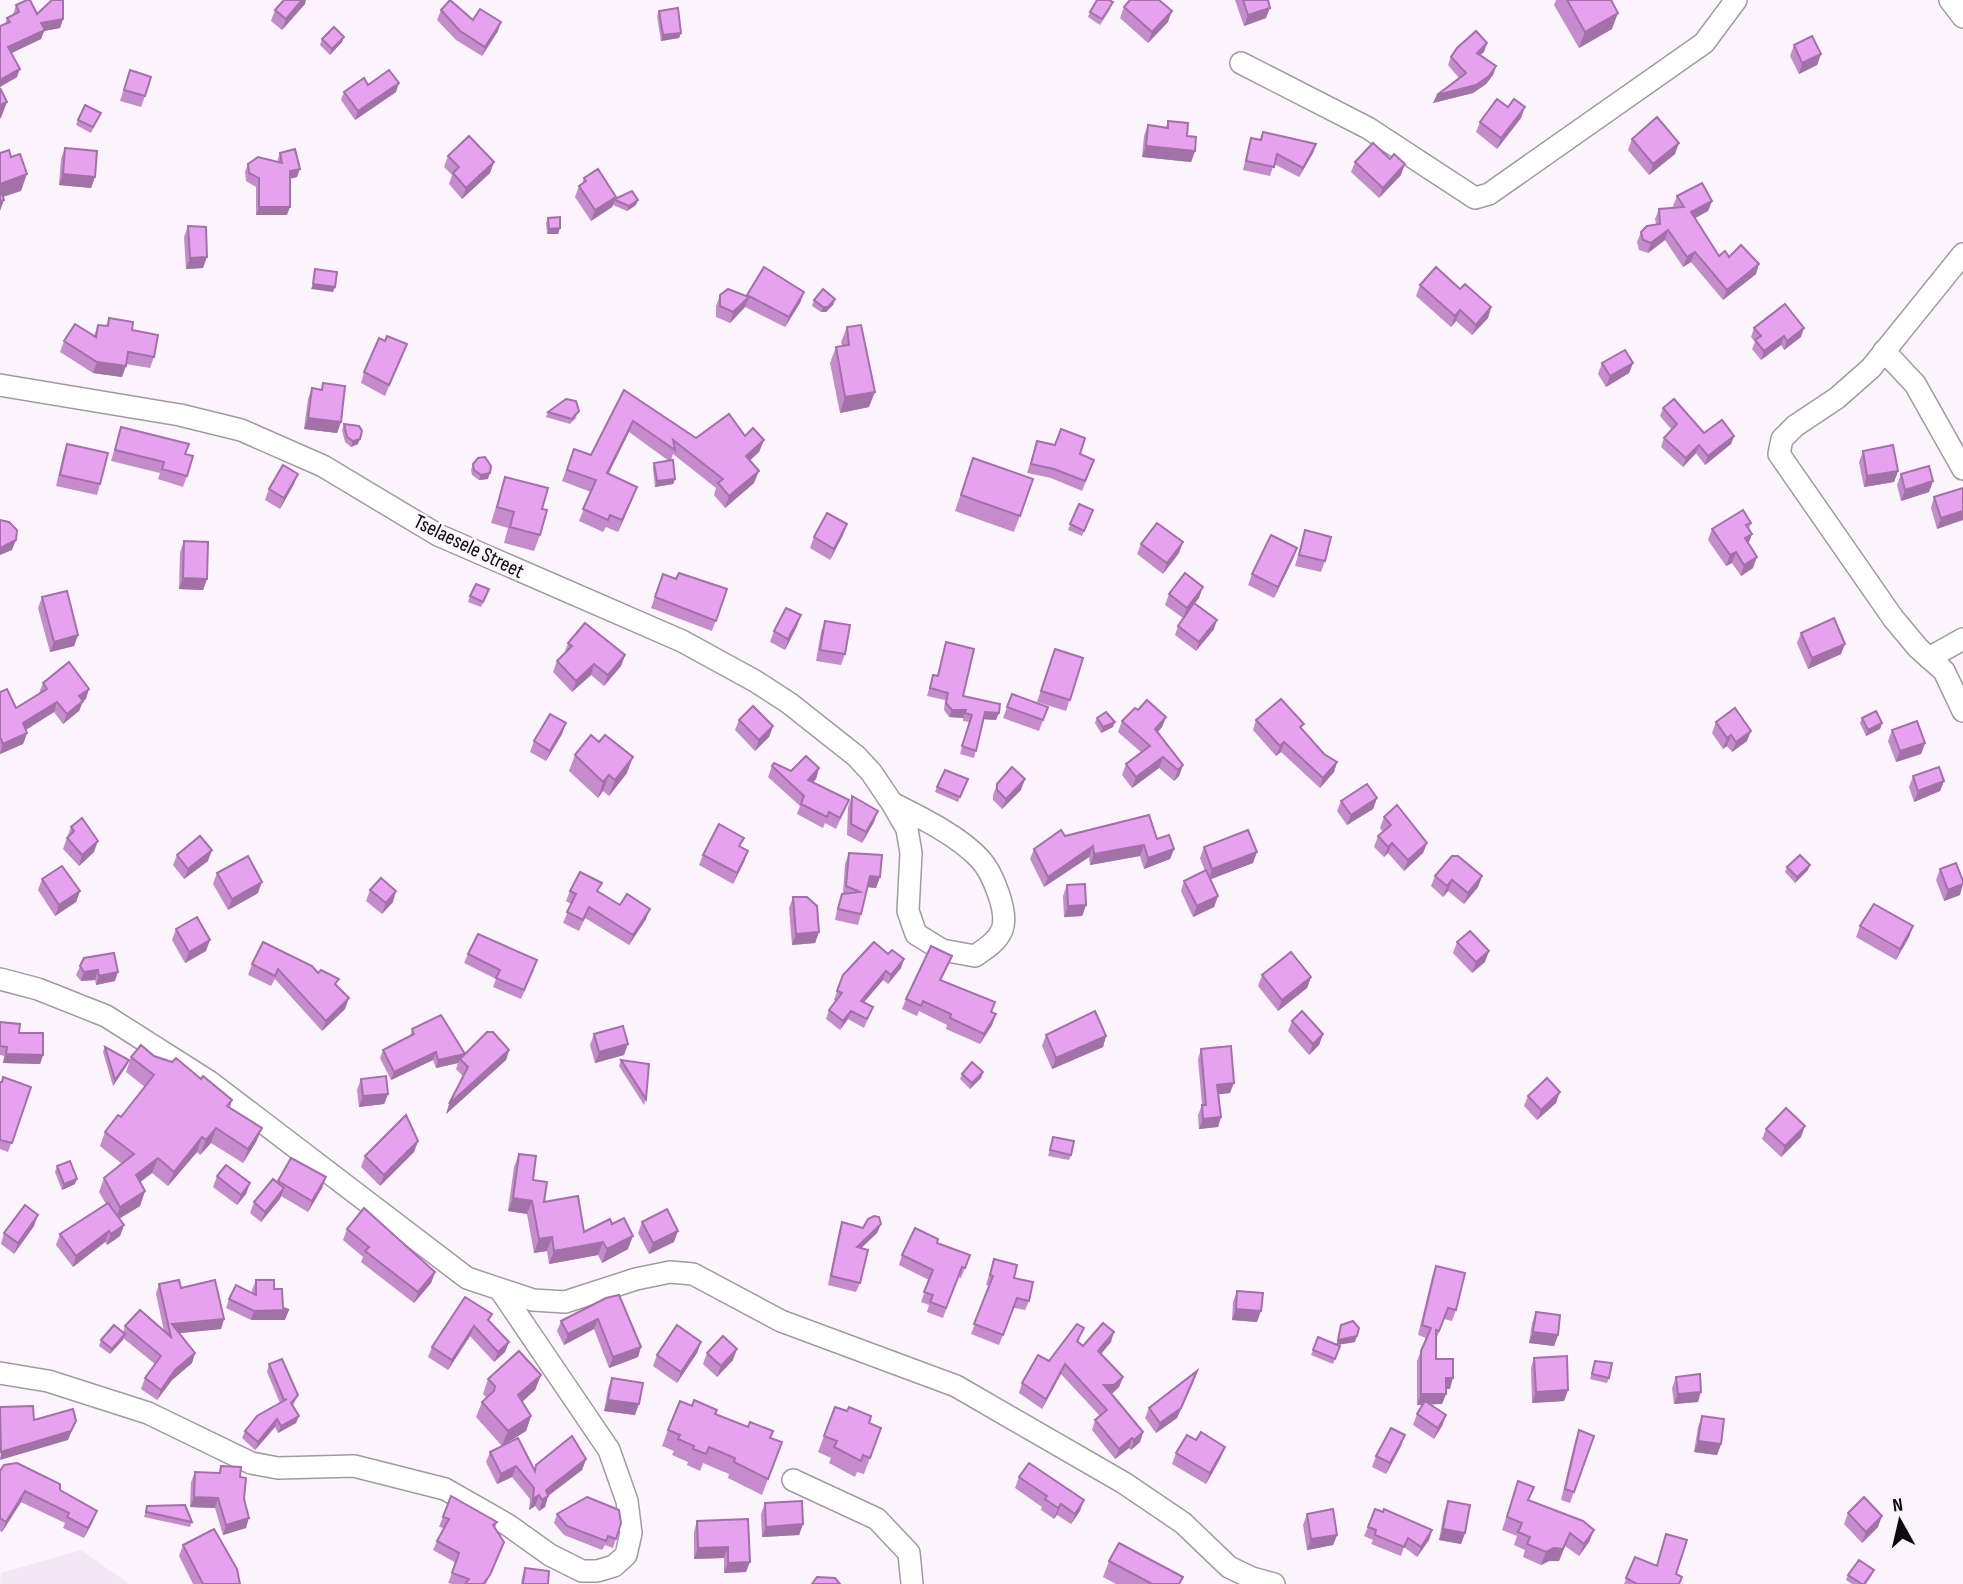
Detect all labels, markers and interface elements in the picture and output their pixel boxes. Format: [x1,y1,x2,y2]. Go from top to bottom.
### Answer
street label: Tselaesele Street [410,509,528,584]
north arrow [1865,1486,1935,1556]
text: N [1891,1494,1904,1518]

